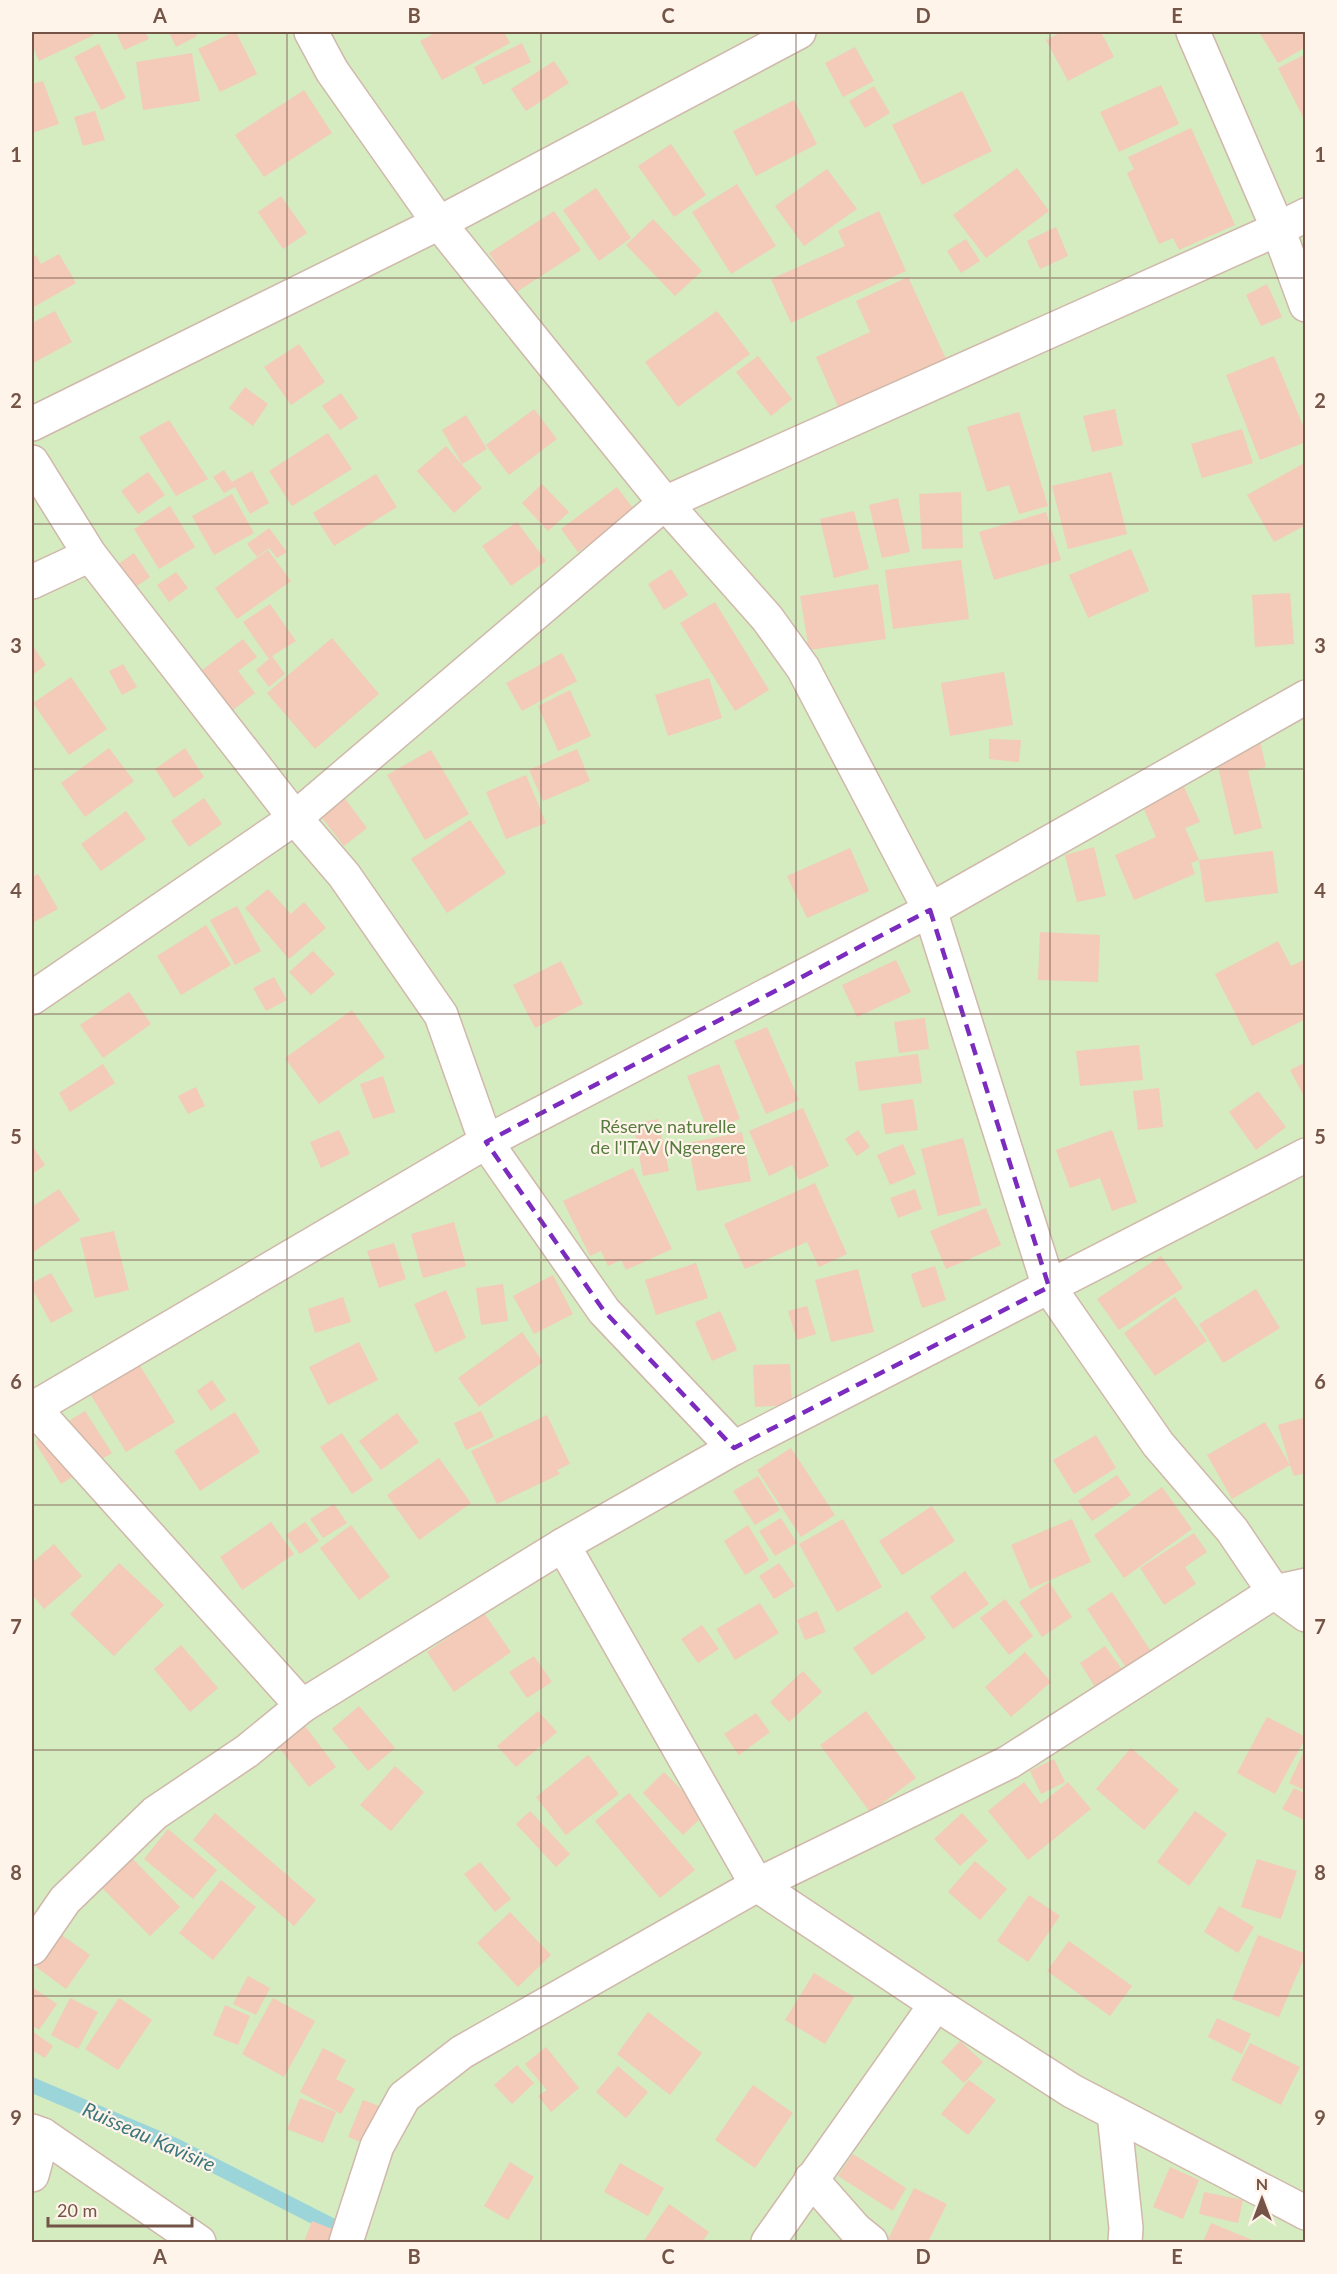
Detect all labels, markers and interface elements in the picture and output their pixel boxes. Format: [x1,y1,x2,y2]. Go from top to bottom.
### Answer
text: A [152,3,167,27]
text: B [407,3,421,27]
text: C [661,3,675,27]
text: D [915,3,931,27]
text: E [1171,3,1183,27]
text: 1 [10,142,22,166]
text: 1 [1314,142,1326,166]
text: 2 [10,388,22,412]
text: 2 [1314,388,1326,412]
text: 3 [10,633,22,657]
text: 3 [1314,633,1326,657]
text: 4 [10,878,22,902]
text: 4 [1314,878,1326,902]
park label: Réserve naturelle de l'ITAV (Ngengere [590,1115,746,1158]
text: 5 [10,1124,22,1148]
text: 5 [1314,1124,1326,1148]
text: 6 [10,1369,22,1393]
text: 6 [1314,1369,1326,1393]
text: 7 [10,1614,22,1638]
text: 7 [1314,1614,1326,1638]
text: 8 [10,1860,22,1884]
text: 8 [1314,1860,1326,1884]
water label: Ruisseau Kavisire [79,2096,219,2176]
text: 9 [10,2105,22,2129]
text: 9 [1314,2105,1326,2129]
north arrow [1232,2169,1292,2229]
text: N [1256,2174,1268,2193]
scale bar [48,2190,192,2228]
text: 20 m [57,2199,97,2221]
text: A [152,2244,167,2268]
text: B [407,2244,421,2268]
text: C [661,2244,675,2268]
text: D [915,2244,931,2268]
text: E [1171,2244,1183,2268]

